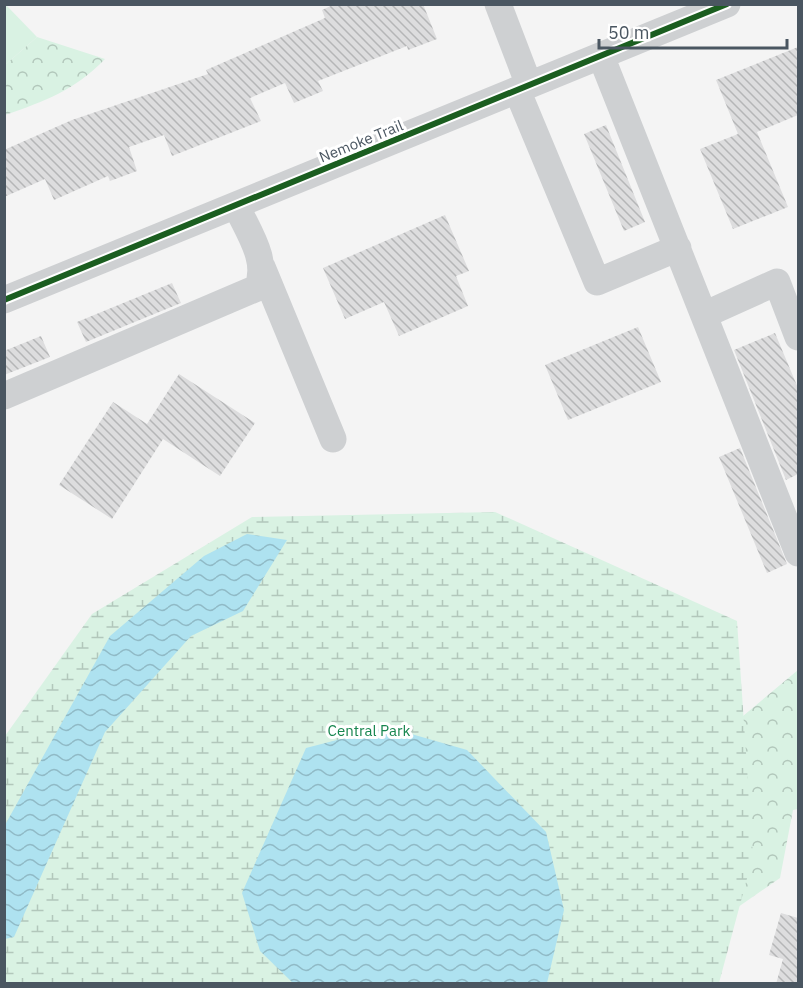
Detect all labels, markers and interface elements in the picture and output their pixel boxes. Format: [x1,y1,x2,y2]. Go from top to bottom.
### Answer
scale bar [599,12,786,50]
text: 50 m [608,21,650,44]
street label: Nemoke Trail [316,116,406,166]
park label: Central Park [328,721,410,740]

